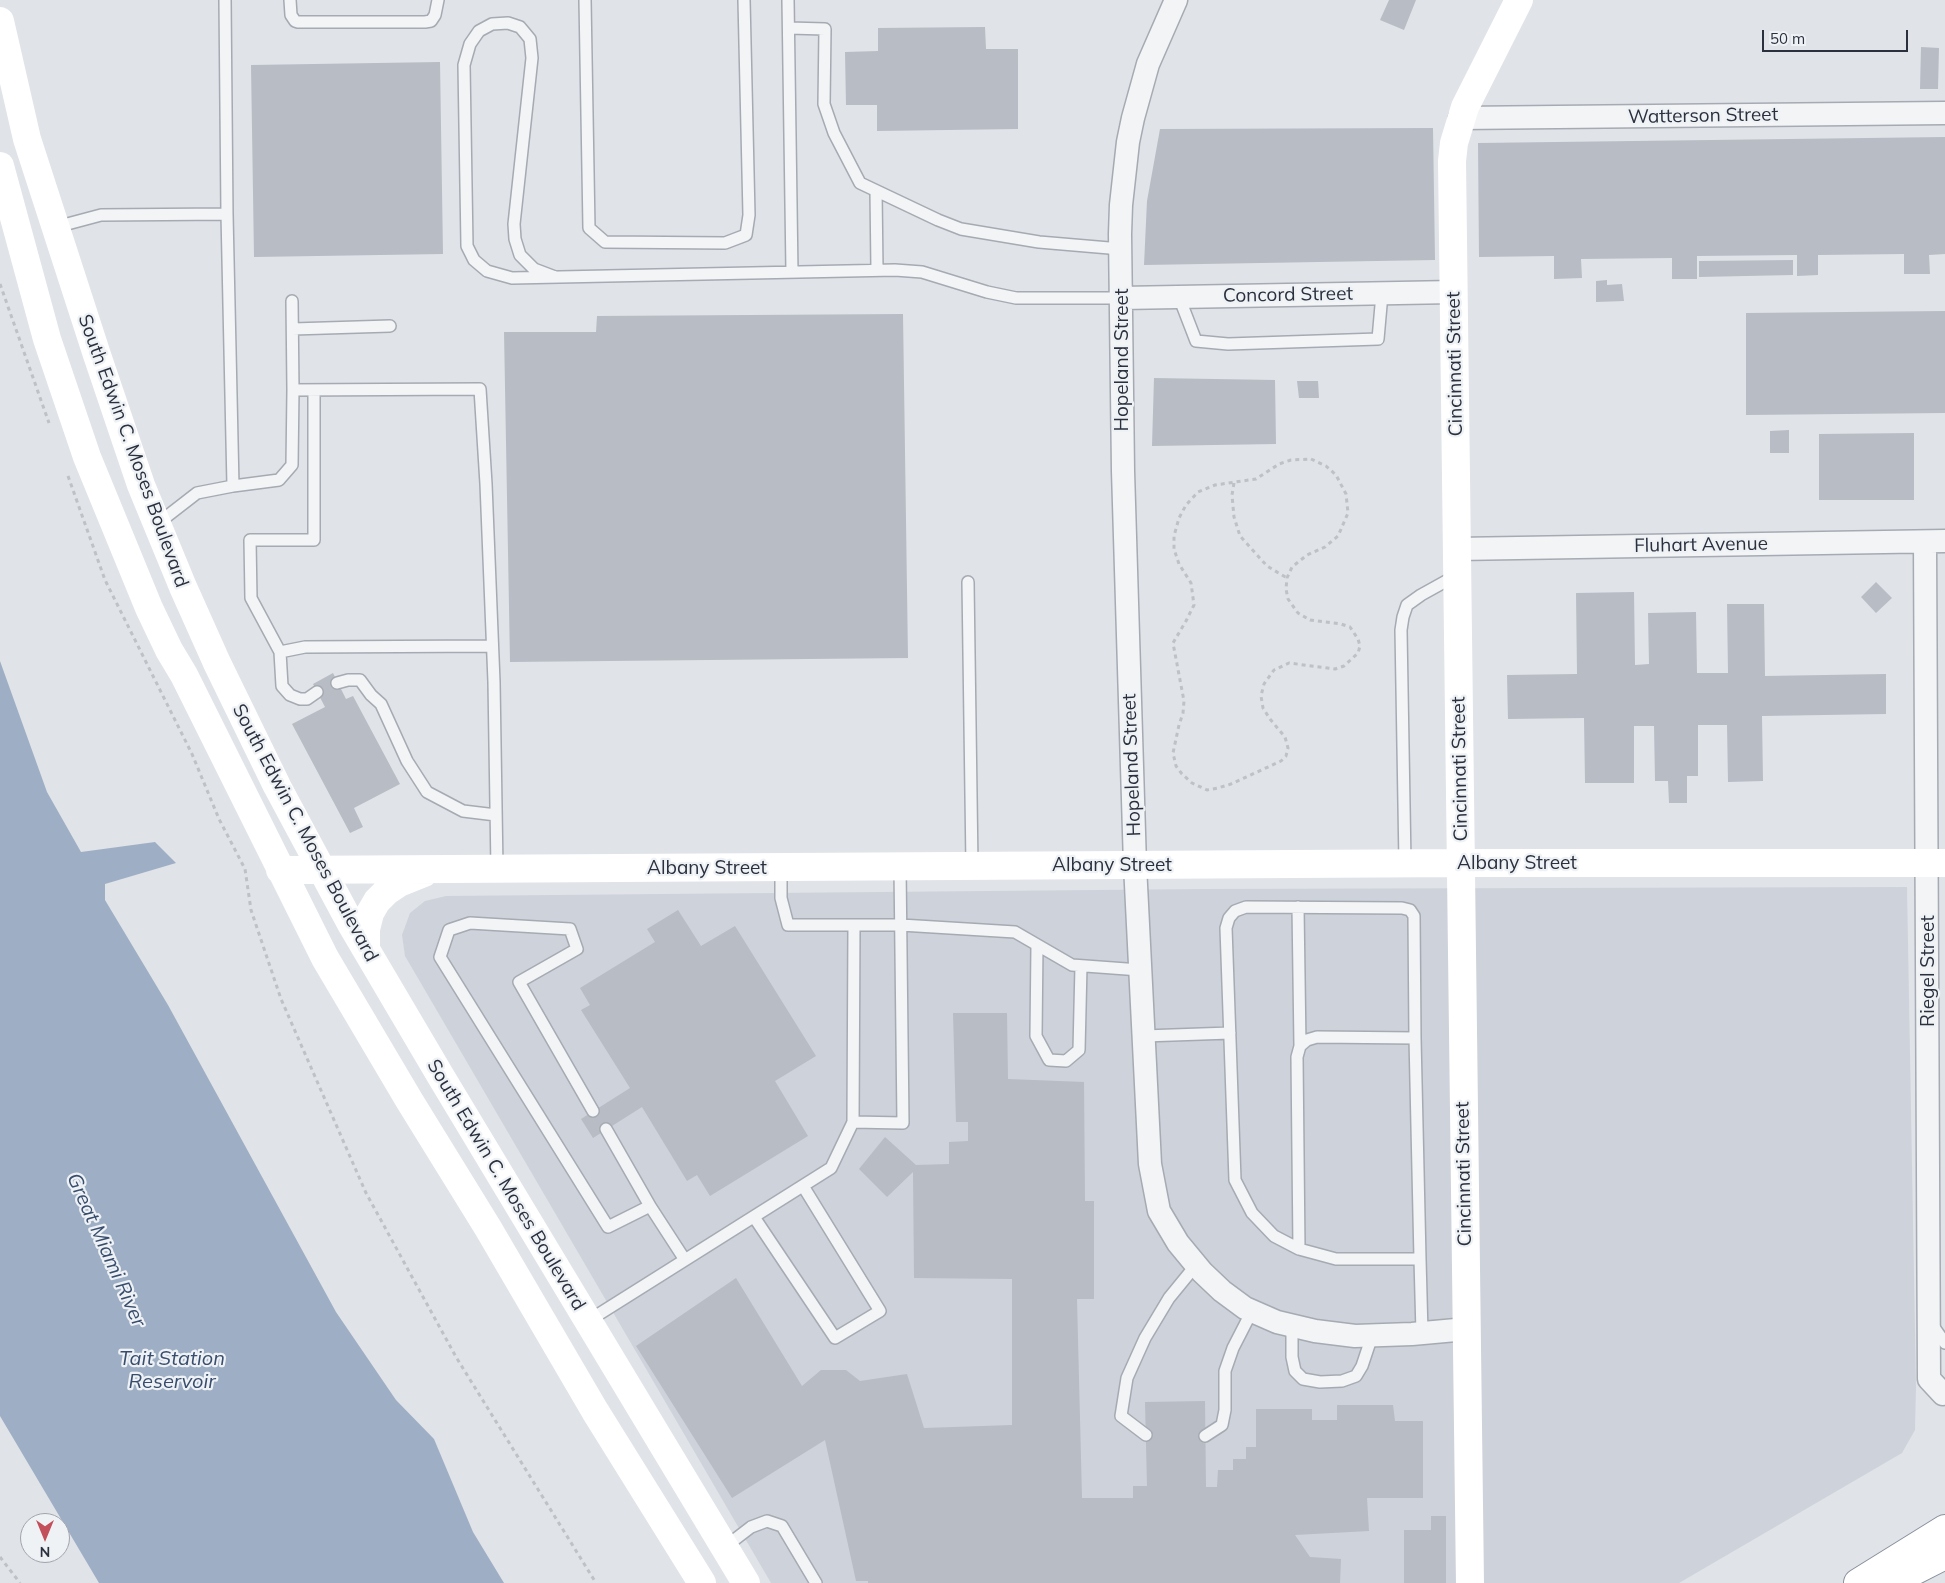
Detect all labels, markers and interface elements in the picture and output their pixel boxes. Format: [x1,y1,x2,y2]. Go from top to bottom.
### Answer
scale bar [1765,20,1911,52]
text: 50 m [1770,29,1805,48]
street label: Watterson Street [1628,103,1778,129]
street label: Concord Street [1223,282,1353,308]
street label: Hopeland Street [1111,288,1133,432]
street label: Cincinnati Street [1442,291,1468,437]
street label: South Edwin C. Moses Boulevard [73,311,193,591]
street label: Fluhart Avenue [1634,532,1768,558]
street label: Hopeland Street [1118,693,1146,837]
street label: Cincinnati Street [1447,696,1473,842]
street label: South Edwin C. Moses Boulevard [227,700,383,966]
street label: Albany Street [1457,852,1577,874]
street label: Albany Street [1052,854,1172,876]
street label: Albany Street [647,857,767,879]
street label: Riegel Street [1917,915,1939,1027]
street label: South Edwin C. Moses Boulevard [422,1055,590,1315]
street label: Cincinnati Street [1451,1101,1477,1247]
water label: Great Miami River [61,1170,151,1330]
water label: Tait Station Reservoir [119,1347,225,1394]
north arrow [20,1513,70,1563]
text: N [40,1543,50,1561]

